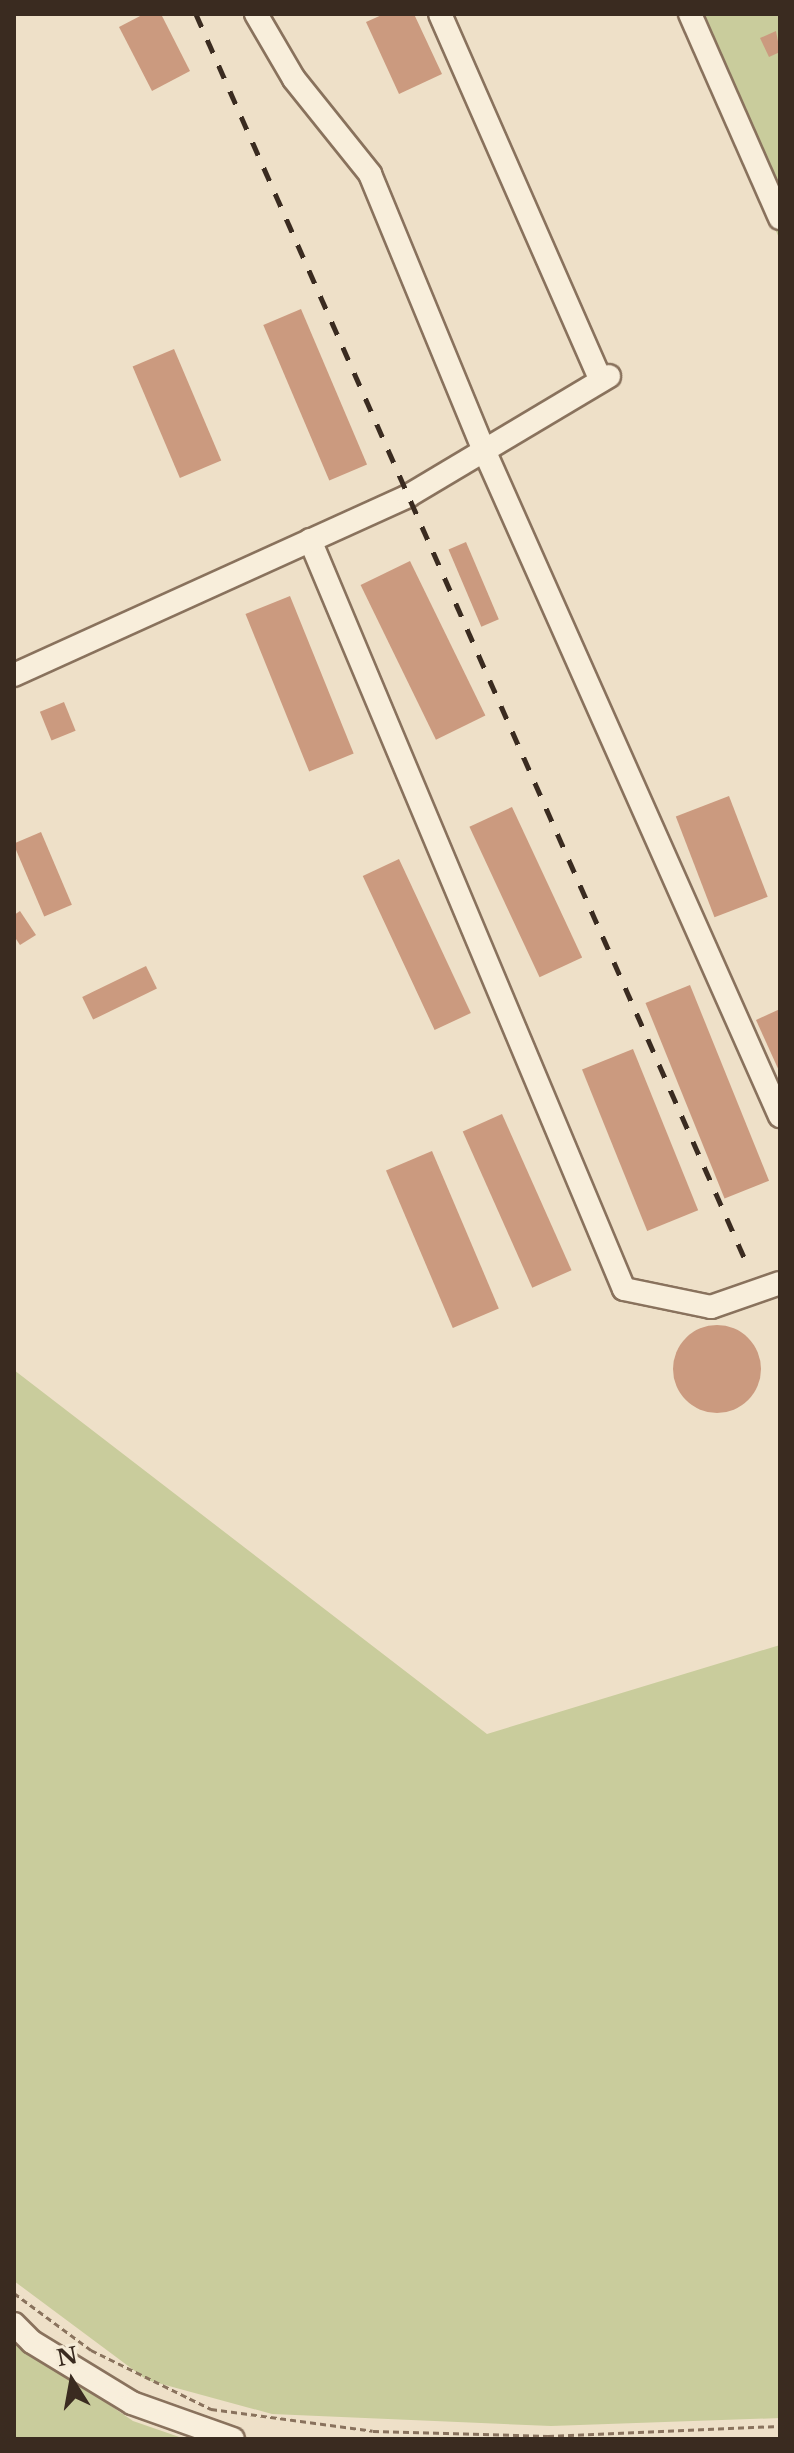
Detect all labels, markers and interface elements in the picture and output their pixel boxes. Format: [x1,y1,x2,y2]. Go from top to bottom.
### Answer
north arrow [32,2341,112,2421]
text: N [55,2342,80,2372]

